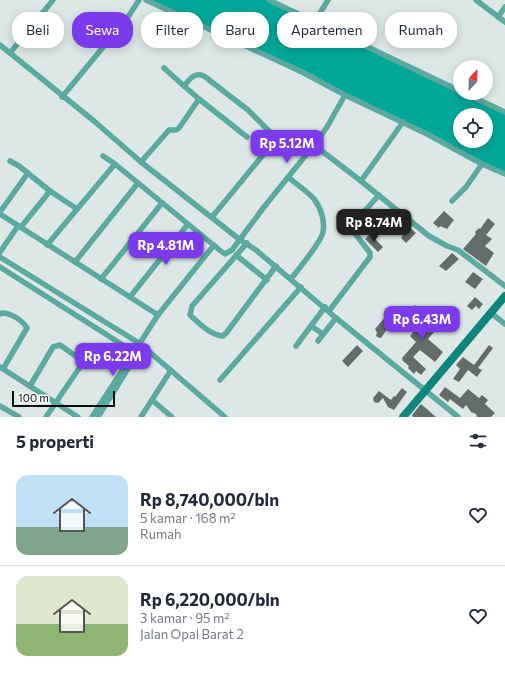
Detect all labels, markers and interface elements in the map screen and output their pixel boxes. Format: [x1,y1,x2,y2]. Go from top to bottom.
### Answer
chip: Beli [12,12,64,48]
chip: Sewa [72,12,133,48]
chip: Filter [141,12,203,48]
chip: Baru [211,12,269,48]
chip: Apartemen [277,12,377,48]
chip: Rumah [385,12,457,48]
north arrow [453,60,493,100]
map controls [453,60,493,148]
button: locate [453,108,493,148]
pin: Rp 5.12M [246,130,328,164]
text: Rp 5.12M [260,135,314,151]
pin: Rp 8.74M [333,209,415,243]
text: Rp 8.74M [345,214,403,230]
pin: Rp 4.81M [125,232,207,266]
text: Rp 4.81M [138,237,194,253]
pin: Rp 6.43M [381,306,463,340]
text: Rp 6.43M [393,311,451,327]
pin: Rp 6.22M [72,343,154,377]
text: Rp 6.22M [84,348,142,364]
scale bar [12,389,115,408]
text: 100 m [18,391,49,404]
icon: filters [467,430,489,452]
text: 5 properti [16,431,94,452]
text: Rp 8,740,000/bln [140,489,279,510]
icon: home [48,491,96,539]
icon: heart [467,504,489,526]
text: 5 kamar · 168 m² [140,510,236,526]
text: Rumah [140,526,182,542]
text: Rp 6,220,000/bln [140,589,280,610]
icon: home [48,592,96,640]
icon: heart [467,605,489,627]
text: 3 kamar · 95 m² [140,610,230,626]
text: Jalan Opal Barat 2 [140,626,244,642]

